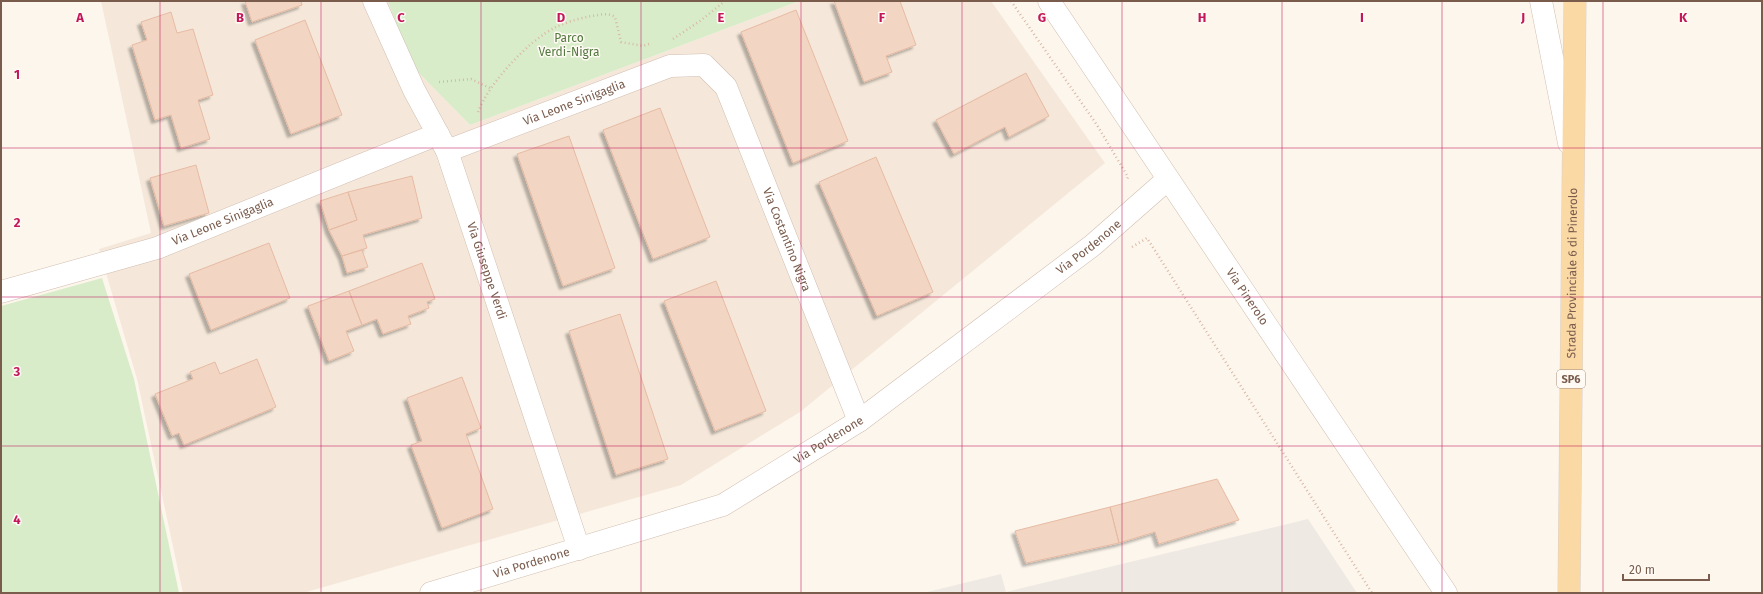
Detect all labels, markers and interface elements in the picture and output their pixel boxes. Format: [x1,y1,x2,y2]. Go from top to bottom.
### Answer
text: A [75,10,84,25]
text: B [236,10,244,25]
text: C [397,10,405,25]
text: D [557,10,566,25]
text: E [718,10,725,25]
text: F [879,10,886,25]
text: G [1038,10,1046,25]
text: H [1198,10,1206,25]
text: I [1360,10,1364,25]
text: J [1520,10,1525,25]
text: K [1679,10,1688,25]
park label: Parco Verdi-Nigra [538,31,600,59]
text: 1 [14,67,20,82]
street label: Via Leone Sinigaglia [521,77,627,128]
street label: Via Costantino Nigra [760,186,814,293]
street label: Strada Provinciale 6 di Pinerolo [1564,188,1580,358]
street label: Via Leone Sinigaglia [170,194,276,248]
text: 2 [14,215,21,230]
street label: Via Pordenone [1053,217,1124,277]
street label: Via Giuseppe Verdi [464,220,509,321]
street label: Via Pinerolo [1223,266,1271,328]
text: 3 [13,364,21,379]
road number: SP6 [1557,370,1585,388]
street label: Via Pordenone [791,413,866,467]
text: 4 [13,512,21,527]
street label: Via Pordenone [492,545,571,581]
scale bar [1623,556,1709,582]
text: 20 m [1629,563,1655,577]

